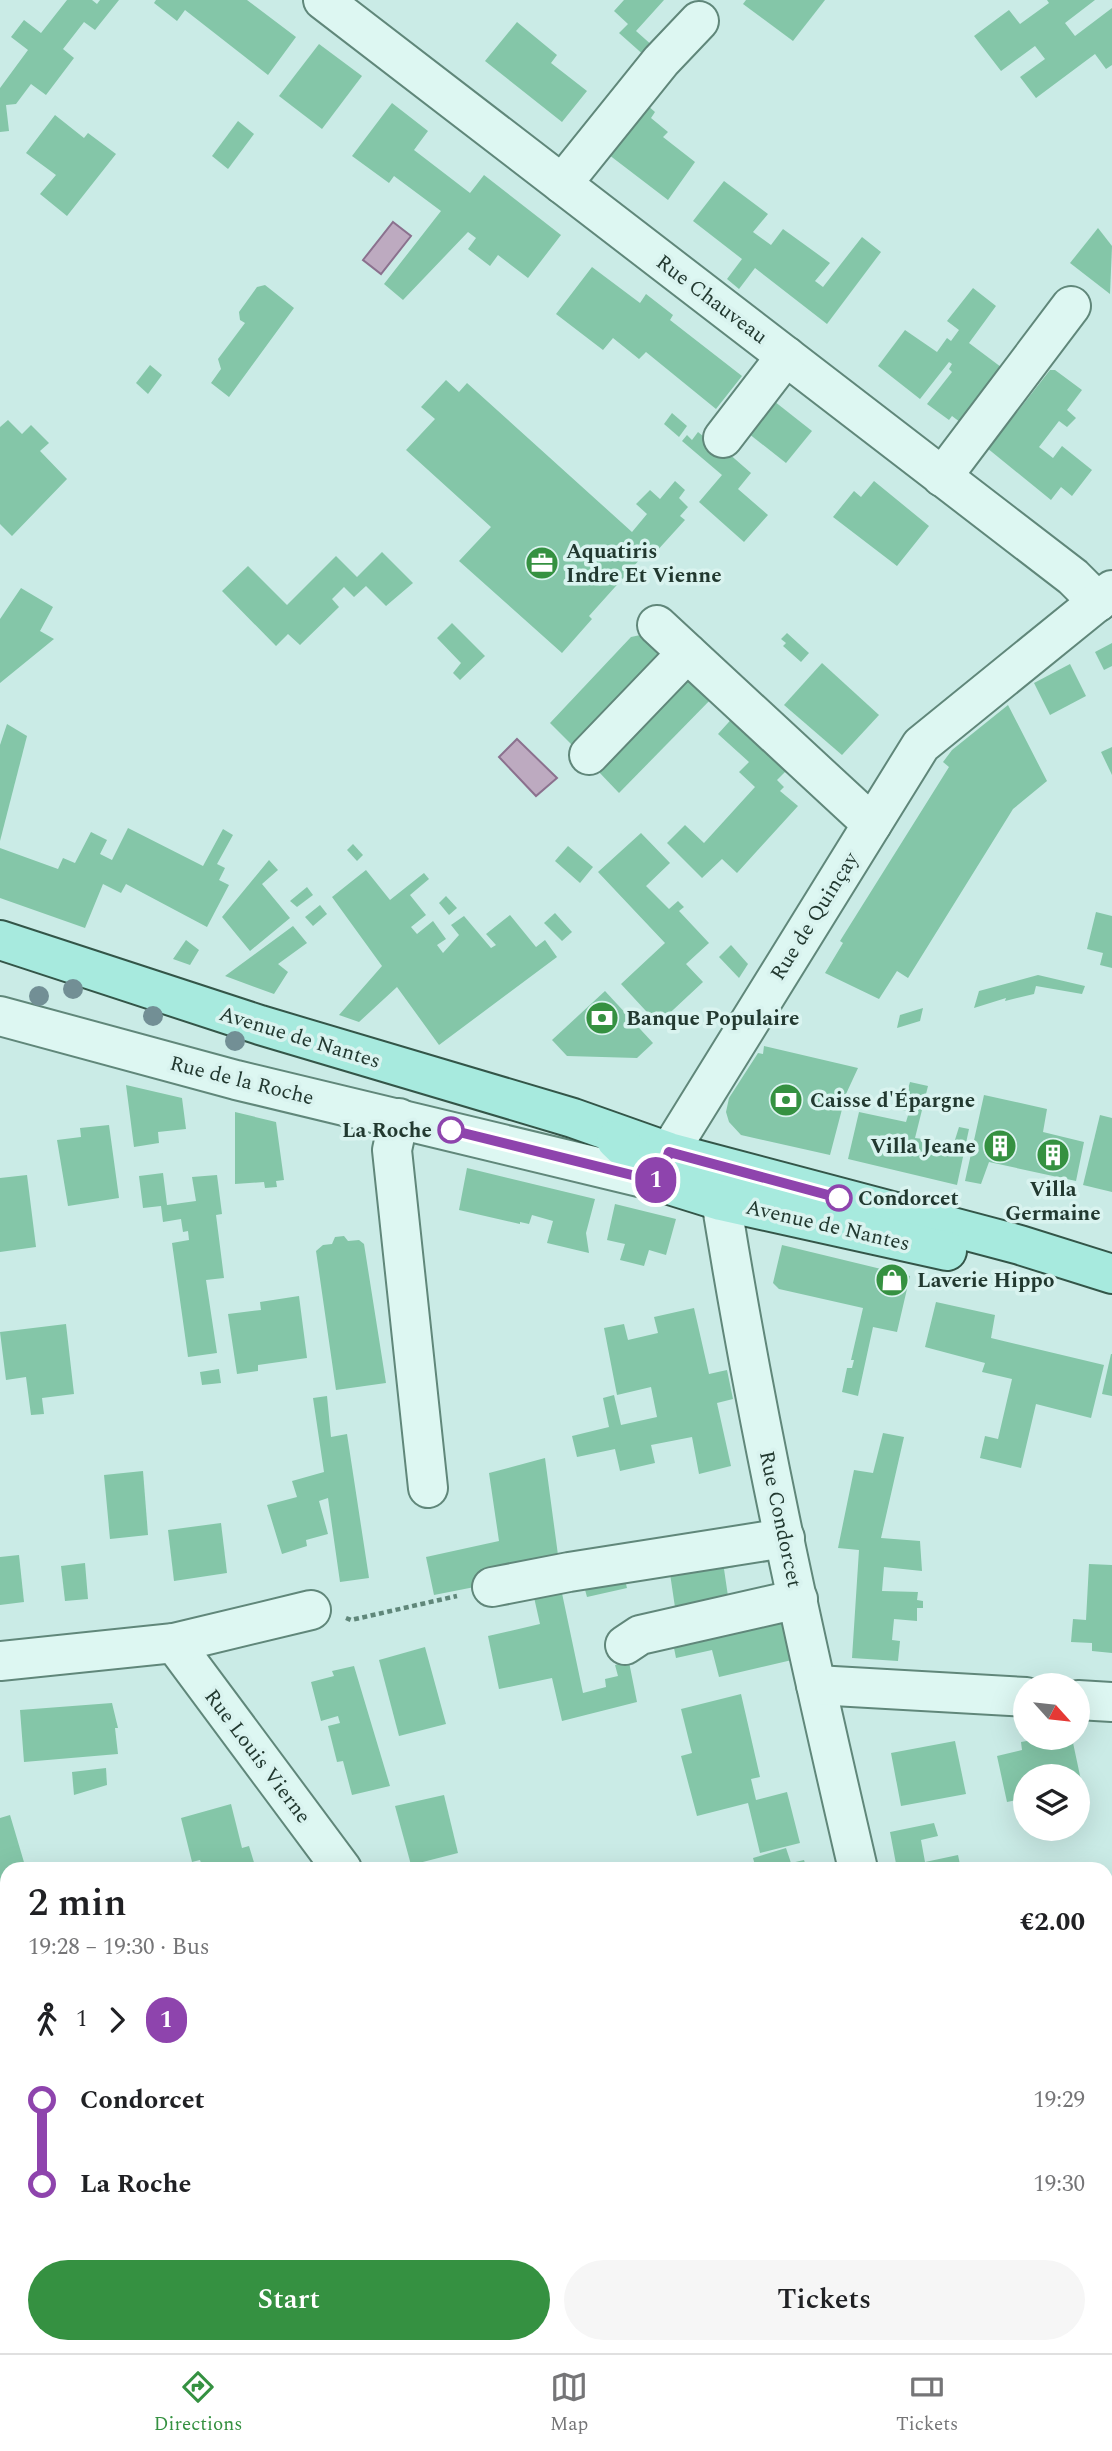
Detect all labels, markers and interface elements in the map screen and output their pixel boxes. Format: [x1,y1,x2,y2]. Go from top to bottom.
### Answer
street label: Rue Chauveau [649,247,774,353]
place label: Aquatiris Indre Et Vienne [566,536,722,592]
office icon: Aquatiris Indre Et Vienne [523,544,561,582]
street label: Rue de Quinçay [763,845,868,987]
street label: Avenue de Nantes [215,998,384,1078]
bank icon: Banque Populaire [583,999,621,1037]
place label: Banque Populaire [626,1003,799,1035]
street label: Rue de la Roche [166,1048,317,1114]
bank icon: Caisse d'Épargne [767,1081,805,1119]
place label: Caisse d'Épargne [810,1085,975,1117]
place label: La Roche [342,1115,432,1147]
marker: La Roche [438,1117,464,1143]
building icon: Villa Jeane [981,1127,1019,1165]
place label: Villa Jeane [870,1131,976,1163]
building icon: Villa Germaine [1034,1136,1072,1174]
line badge: 1 [633,1157,679,1203]
text: 1 [649,1162,663,1198]
place label: Villa Germaine [1005,1174,1101,1230]
place label: Condorcet [858,1183,959,1215]
marker: Condorcet [826,1185,852,1211]
street label: Avenue de Nantes [743,1192,913,1260]
shop icon: Laverie Hippo [873,1261,911,1299]
place label: Laverie Hippo [917,1265,1055,1297]
street label: Rue Condorcet [750,1448,810,1591]
north arrow [1013,1673,1090,1750]
map controls [1013,1673,1090,1841]
street label: Rue Louis Vierne [196,1683,319,1831]
button: layers [1013,1764,1090,1841]
text: 2 min [28,1875,127,1933]
text: €2.00 [1020,1902,1085,1942]
text: 19:28 – 19:30 · Bus [28,1930,210,1965]
icon: walk [28,2001,66,2039]
icon: forward [98,2001,136,2039]
text: 1 [76,2002,88,2037]
text: 1 [160,2002,173,2038]
text: Condorcet [80,2080,205,2120]
text: 19:29 [1033,2083,1085,2118]
text: La Roche [80,2164,192,2204]
text: 19:30 [1033,2167,1085,2202]
button: Start [28,2260,550,2340]
button: Tickets [564,2260,1085,2340]
tab: Directions [154,2368,243,2439]
tab: Map [550,2368,588,2439]
tab: Tickets [896,2368,958,2439]

